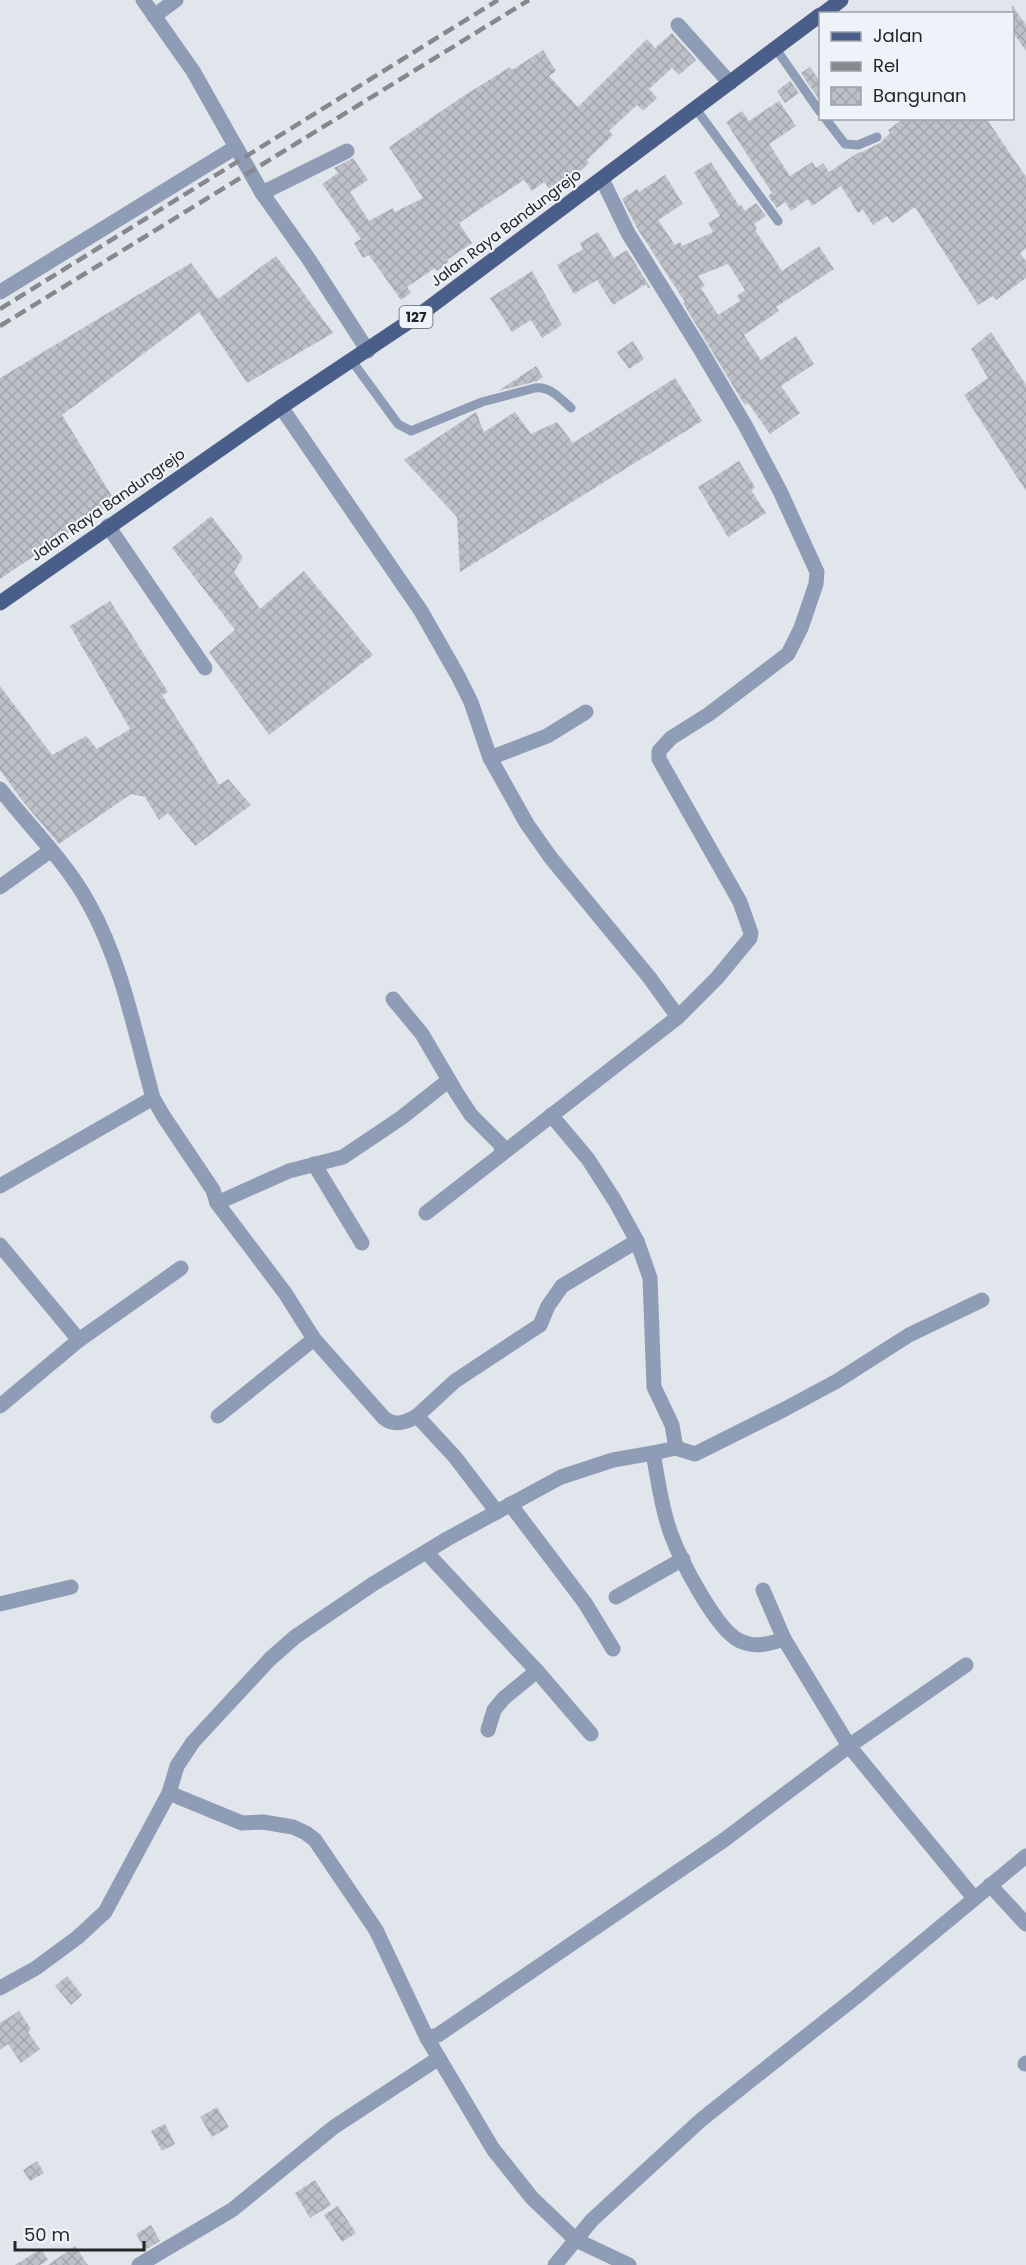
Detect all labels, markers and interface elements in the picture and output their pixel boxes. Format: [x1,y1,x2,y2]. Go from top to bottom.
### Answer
legend [819,12,1014,120]
text: Jalan [873,23,923,48]
text: Rel [873,53,900,78]
text: Bangunan [873,83,967,108]
street label: Jalan Raya Bandungrejo [426,164,585,291]
road number: 127 [400,306,432,328]
street label: Jalan Raya Bandungrejo [26,443,189,566]
scale bar [15,2214,144,2252]
text: 50 m [24,2222,70,2247]

